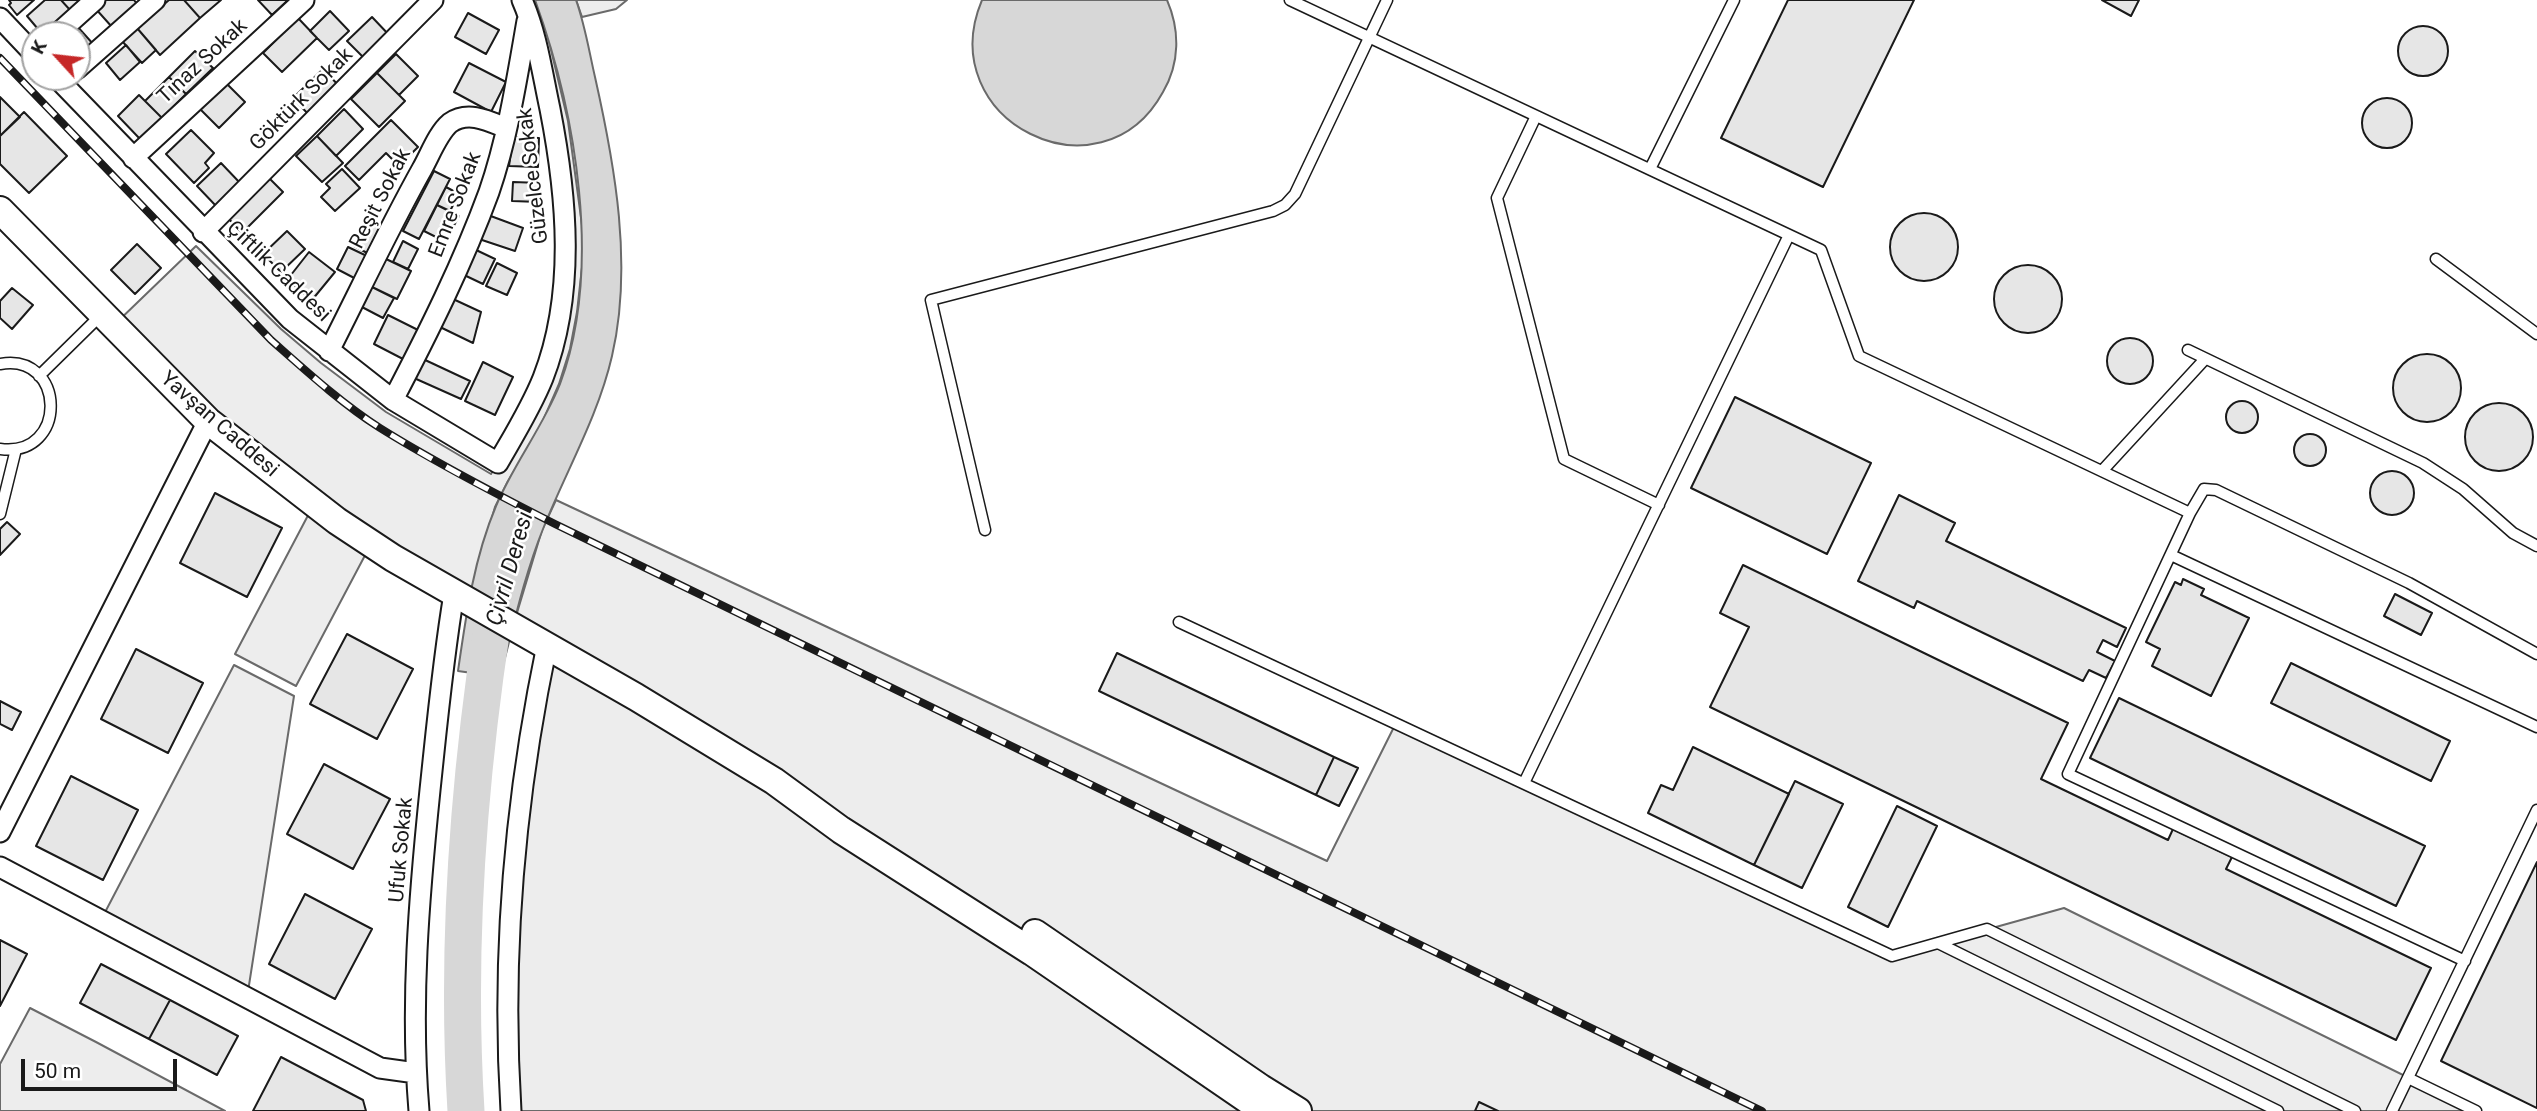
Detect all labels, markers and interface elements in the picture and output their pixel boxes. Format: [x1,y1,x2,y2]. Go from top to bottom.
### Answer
street label: Tınaz Sokak [153,14,253,110]
north arrow [21,21,91,91]
text: K [26,37,52,58]
street label: Göktürk Sokak [245,43,359,157]
street label: Güzelce Sokak [513,107,555,245]
street label: Reşit Sokak [345,145,417,253]
street label: Emre Sokak [424,149,488,261]
street label: Çiftlik Caddesi [221,216,335,328]
street label: Yavşan Caddesi [155,367,283,483]
water label: Çivril Deresi [482,509,540,629]
street label: Ufuk Sokak [385,796,419,904]
scale bar [24,1044,180,1088]
text: 50 m [34,1059,81,1083]

